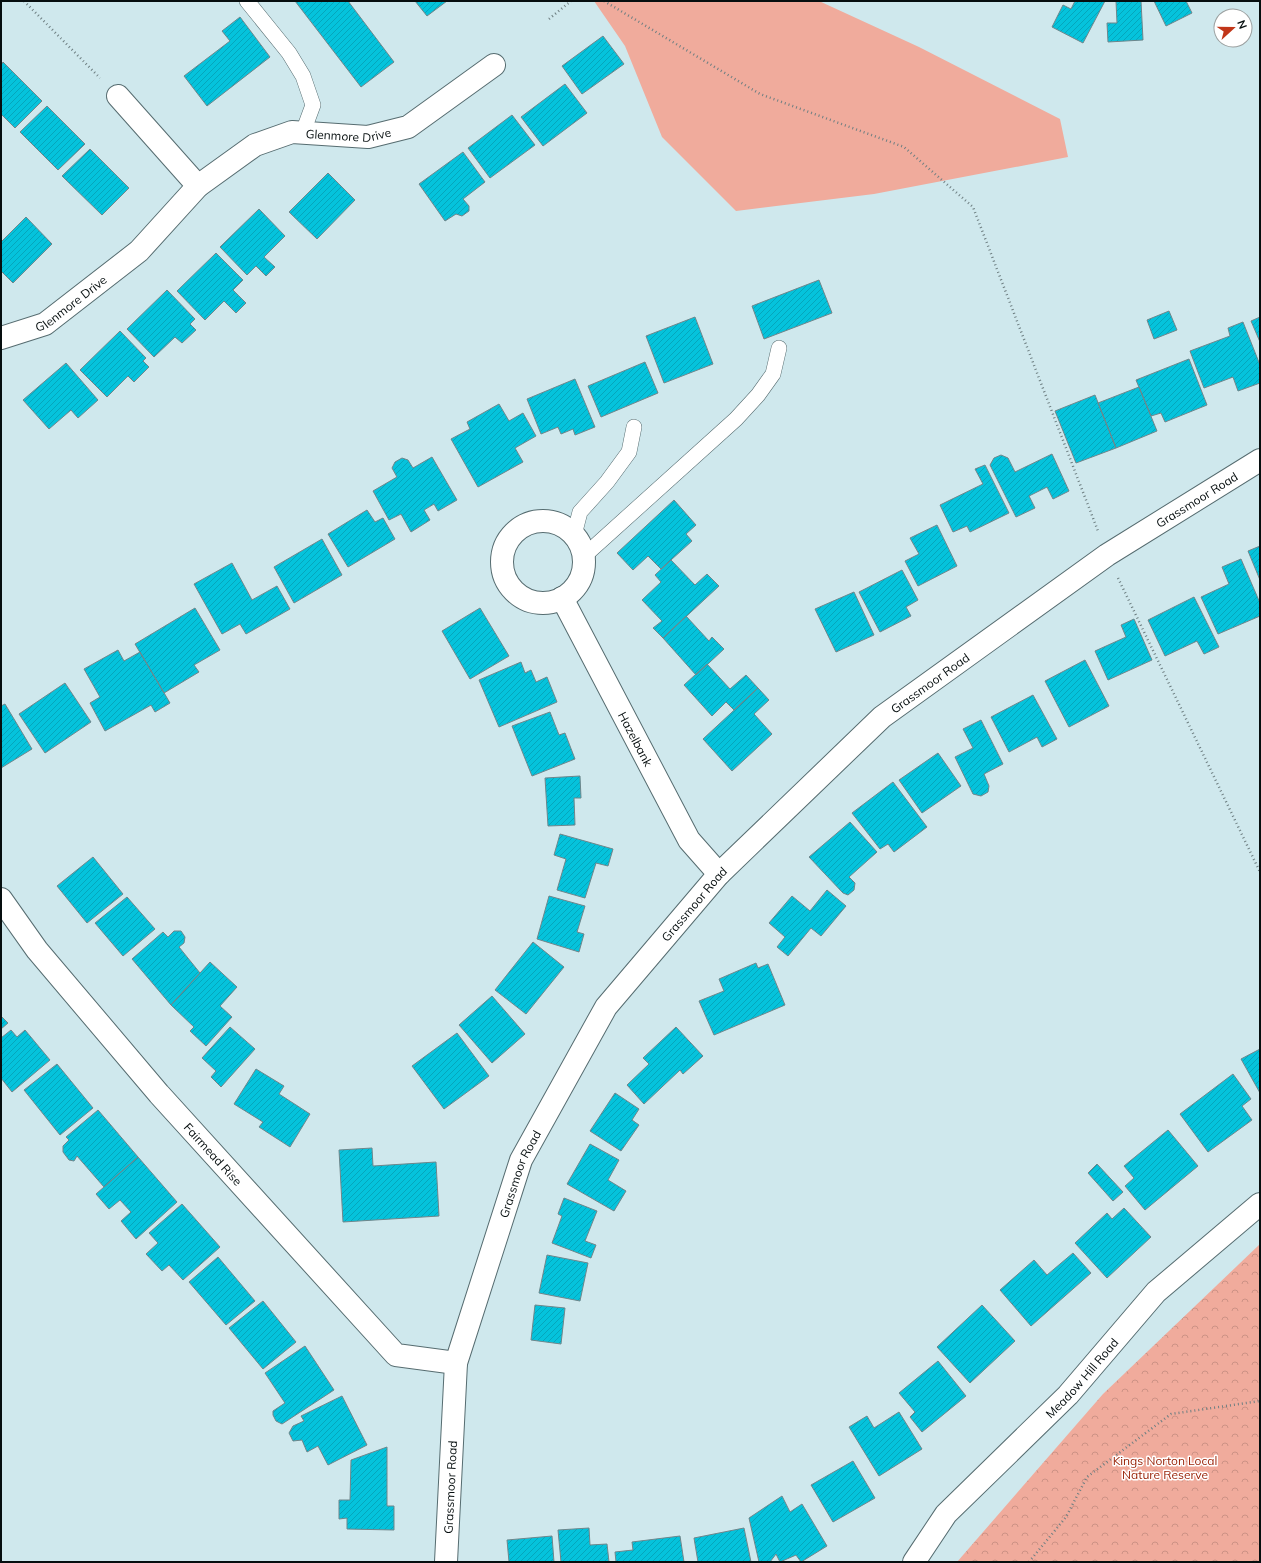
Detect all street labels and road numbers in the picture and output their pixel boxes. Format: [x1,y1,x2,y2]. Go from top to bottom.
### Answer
street label: Glenmore Drive [305,124,392,145]
street label: Glenmore Drive [33,272,109,334]
street label: Grassmoor Road [1153,468,1240,530]
street label: Grassmoor Road [887,649,972,716]
street label: Hazelbank [615,709,657,769]
street label: Grassmoor Road [658,863,730,944]
street label: Fairmead Rise [181,1119,246,1188]
street label: Grassmoor Road [496,1127,544,1220]
street label: Meadow Hill Road [1042,1335,1121,1421]
street label: Grassmoor Road [440,1440,460,1534]

